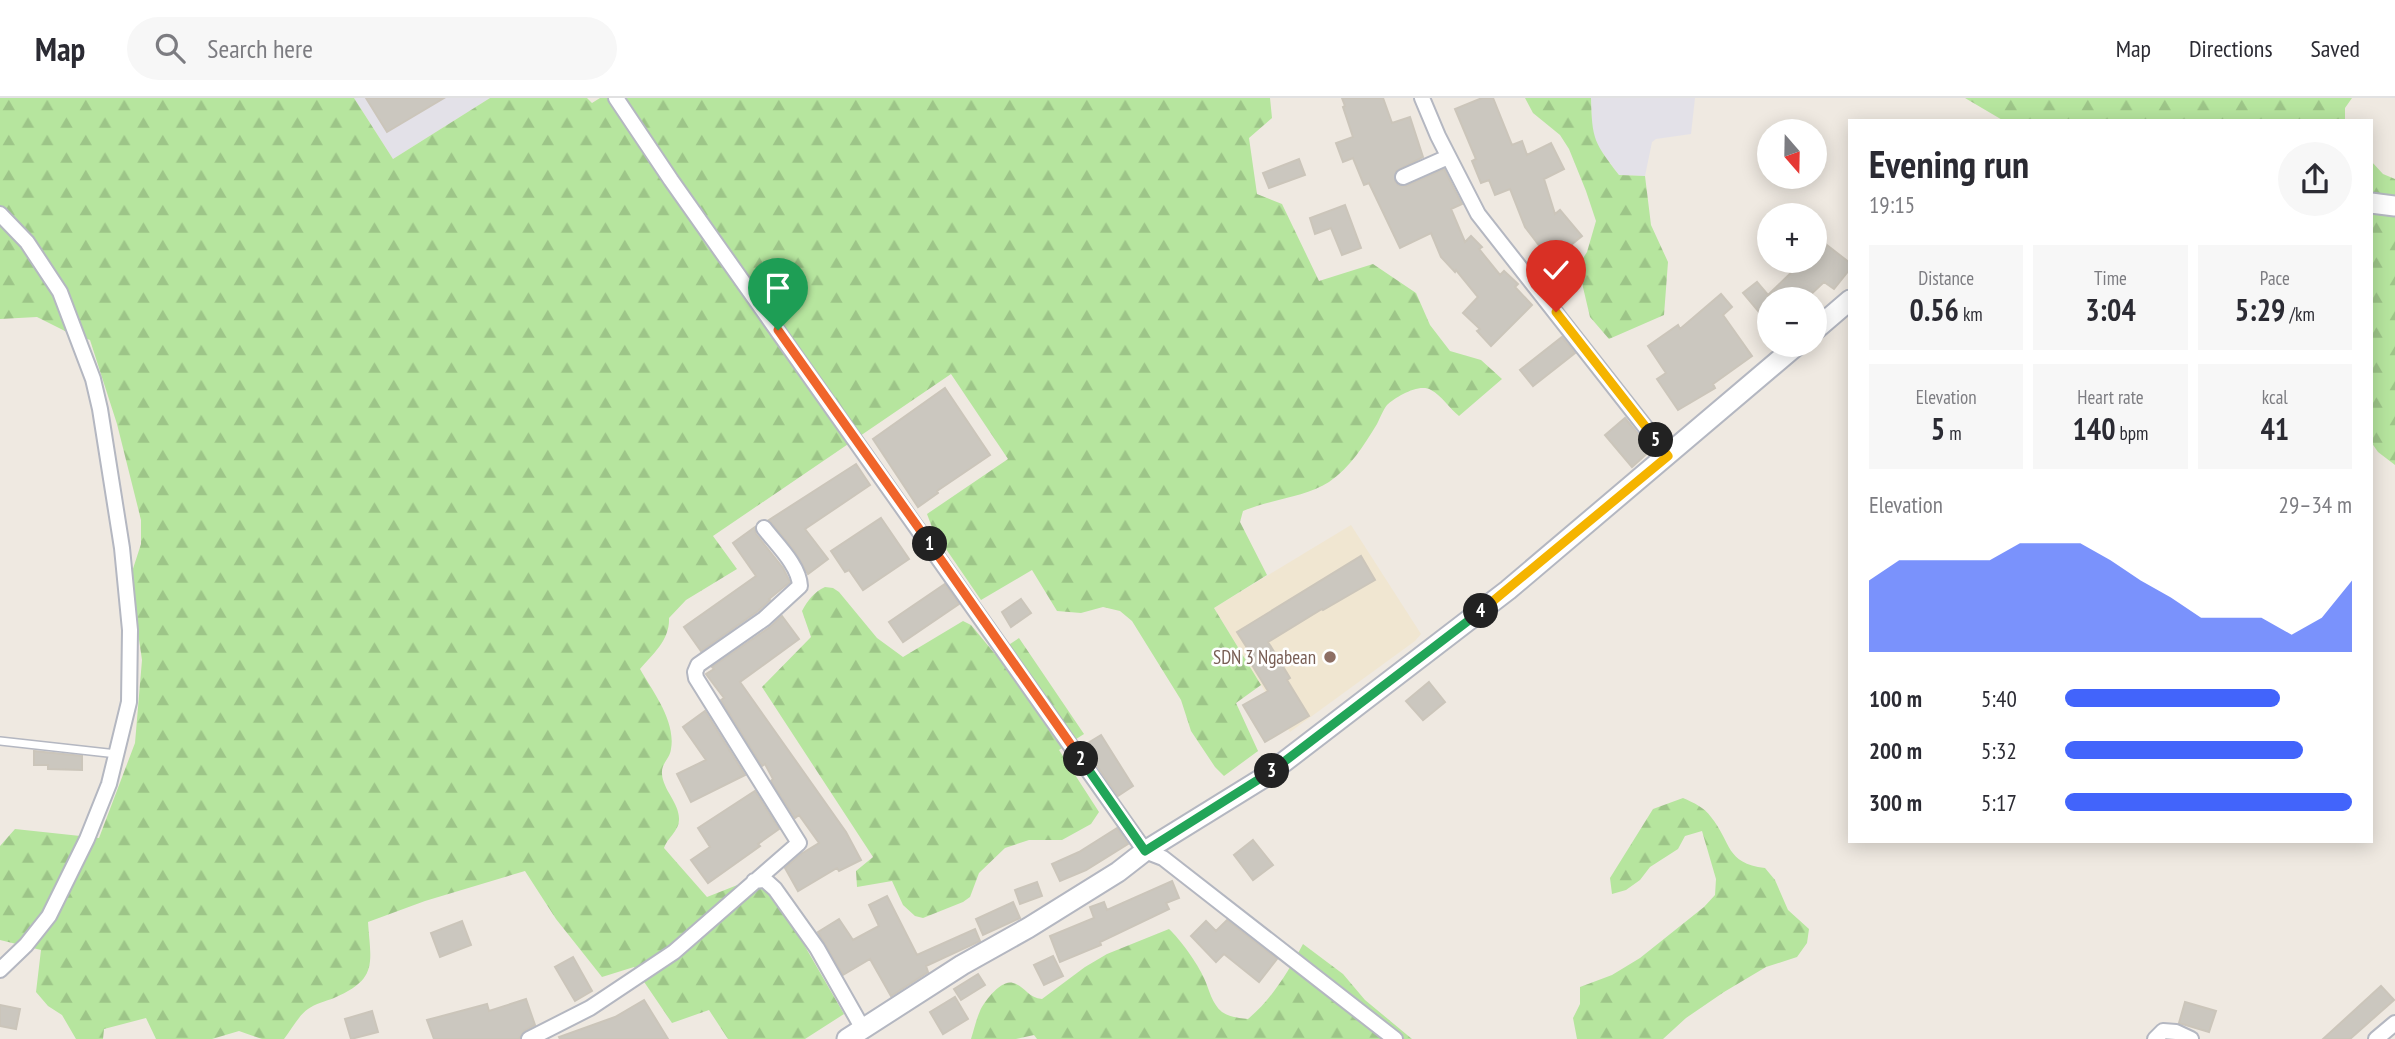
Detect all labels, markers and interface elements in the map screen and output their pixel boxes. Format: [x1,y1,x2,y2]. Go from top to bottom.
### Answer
search box [127,17,617,80]
text: Map [35,27,85,70]
icon: search [151,29,189,67]
text: Search here [207,32,313,65]
text: Map [2116,33,2151,64]
text: Directions [2189,33,2273,64]
text: Saved [2311,33,2360,64]
north arrow [1757,119,1827,189]
map controls [1757,119,1827,357]
text: Evening run [1869,139,2029,188]
button: share [2278,142,2352,216]
text: 19:15 [1869,190,1915,219]
button: + [1757,203,1827,273]
pin [1526,240,1586,312]
icon: check [1537,251,1575,289]
pin [748,258,808,330]
text: Distance [1918,266,1974,290]
text: Time [2094,266,2127,290]
text: Pace [2260,266,2290,290]
icon: arrive [759,269,797,307]
button: − [1757,287,1827,357]
text: 0.56 [1910,290,1959,329]
text: 3:04 [2085,290,2136,329]
text: 5:29 [2235,290,2285,329]
text: km [1959,302,1983,326]
text: /km [2285,302,2315,326]
text: Elevation [1916,385,1977,409]
text: Heart rate [2077,385,2144,409]
text: kcal [2262,385,2288,409]
text: 5 [1931,409,1945,448]
text: 140 [2073,409,2116,448]
text: 41 [2260,409,2289,448]
text: m [1945,421,1962,445]
text: bpm [2116,421,2148,445]
pin: 5 [1638,422,1674,458]
text: 5 [1651,427,1660,451]
text: Elevation [1869,490,1943,519]
text: 29–34 m [2279,490,2352,519]
pin: 1 [912,526,948,562]
text: 1 [925,531,934,555]
pin: 4 [1464,594,1498,628]
text: 4 [1476,598,1485,622]
place label: SDN 3 Ngabean [1213,645,1316,669]
marker: SDN 3 Ngabean [1322,649,1338,665]
text: 100 m [1869,684,1922,713]
text: 5:40 [1981,684,2017,713]
text: 200 m [1869,736,1922,765]
text: 5:32 [1981,736,2017,765]
pin: 2 [1064,742,1098,776]
text: 2 [1076,746,1085,770]
pin: 3 [1254,754,1290,788]
text: 3 [1267,758,1276,782]
text: 300 m [1869,788,1922,817]
text: 5:17 [1981,788,2017,817]

